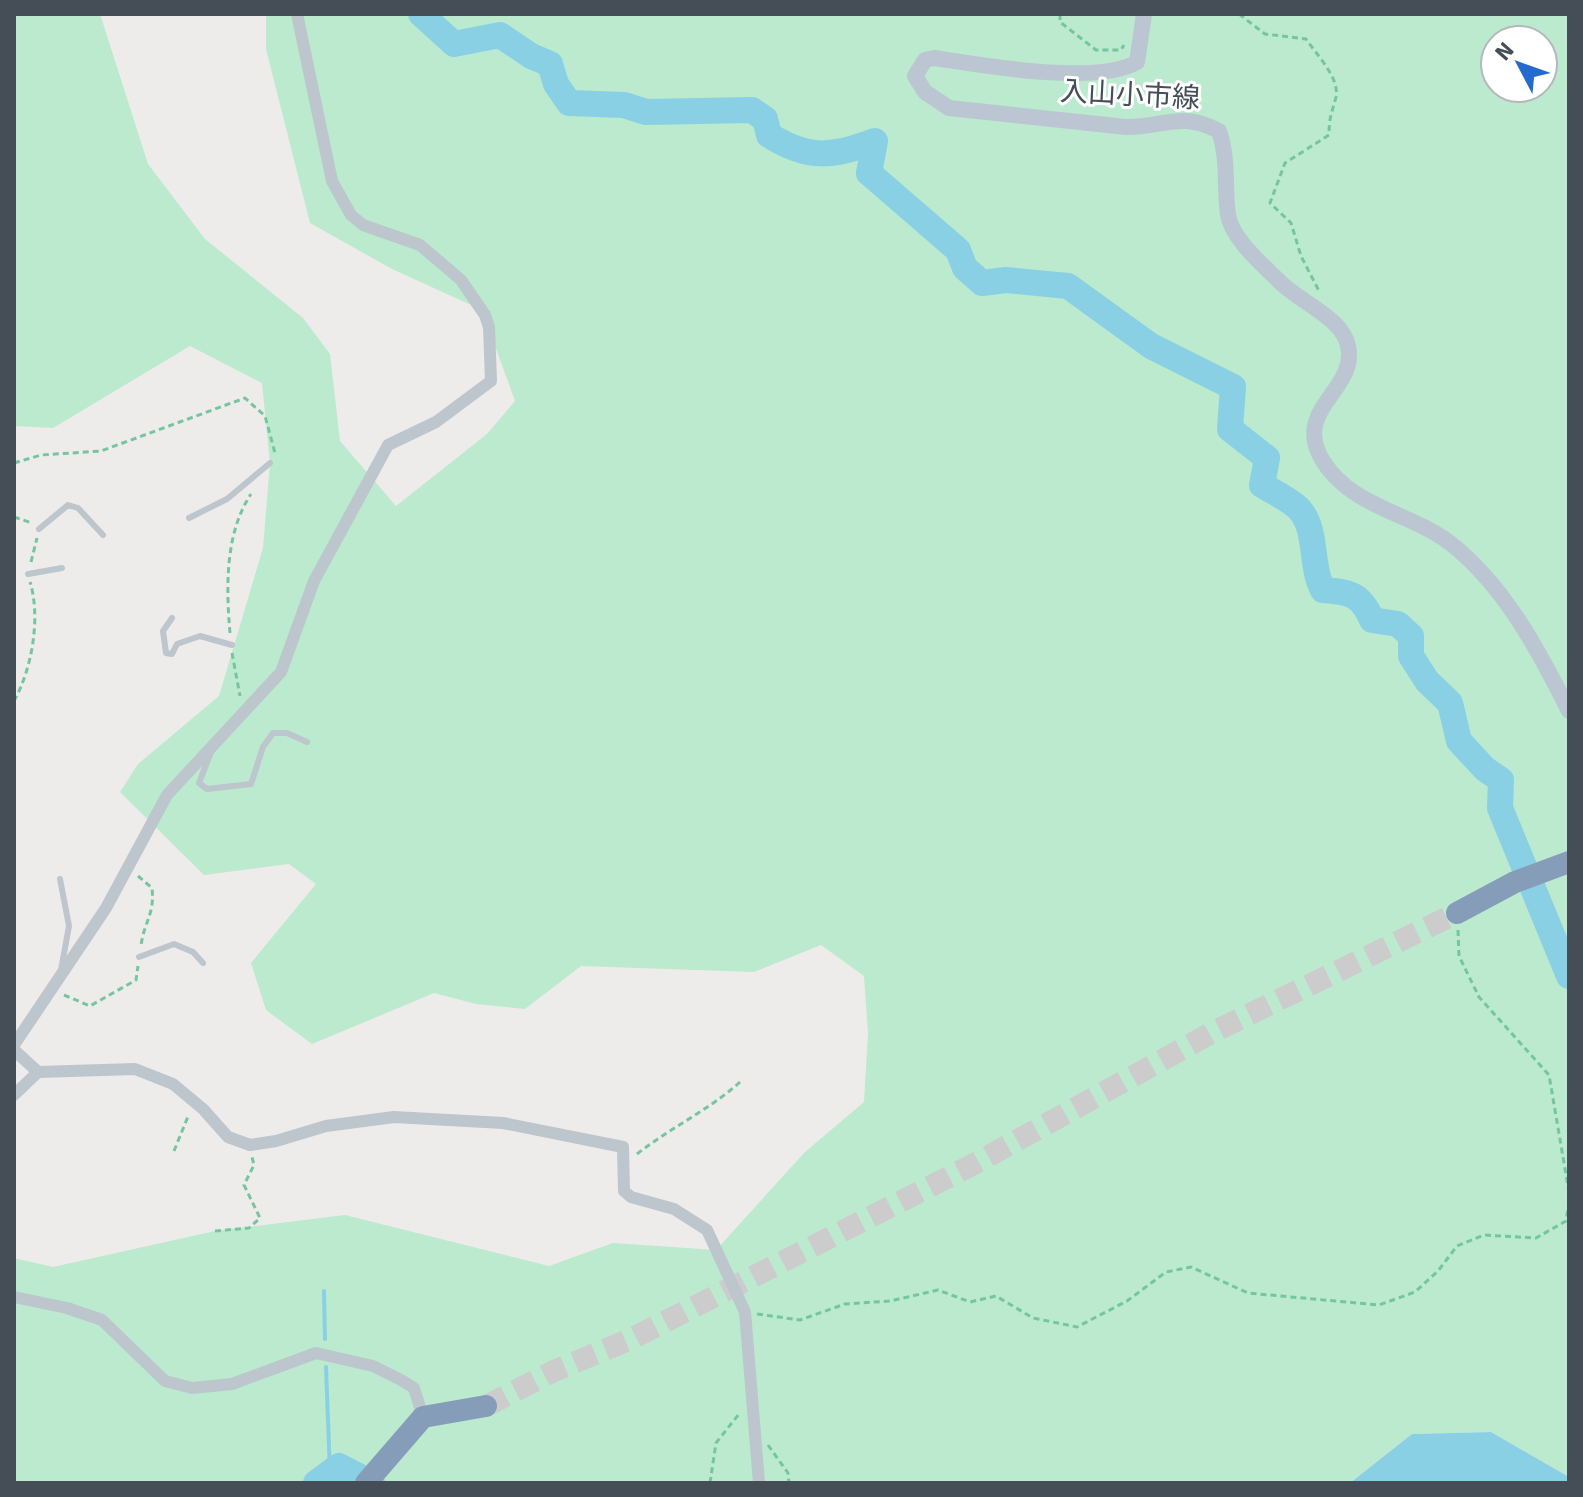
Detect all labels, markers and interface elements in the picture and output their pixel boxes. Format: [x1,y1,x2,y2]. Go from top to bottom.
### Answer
north arrow [1479,24,1559,104]
text: N [1489,37,1519,66]
street label: 入山小市線 [1059,74,1201,116]

